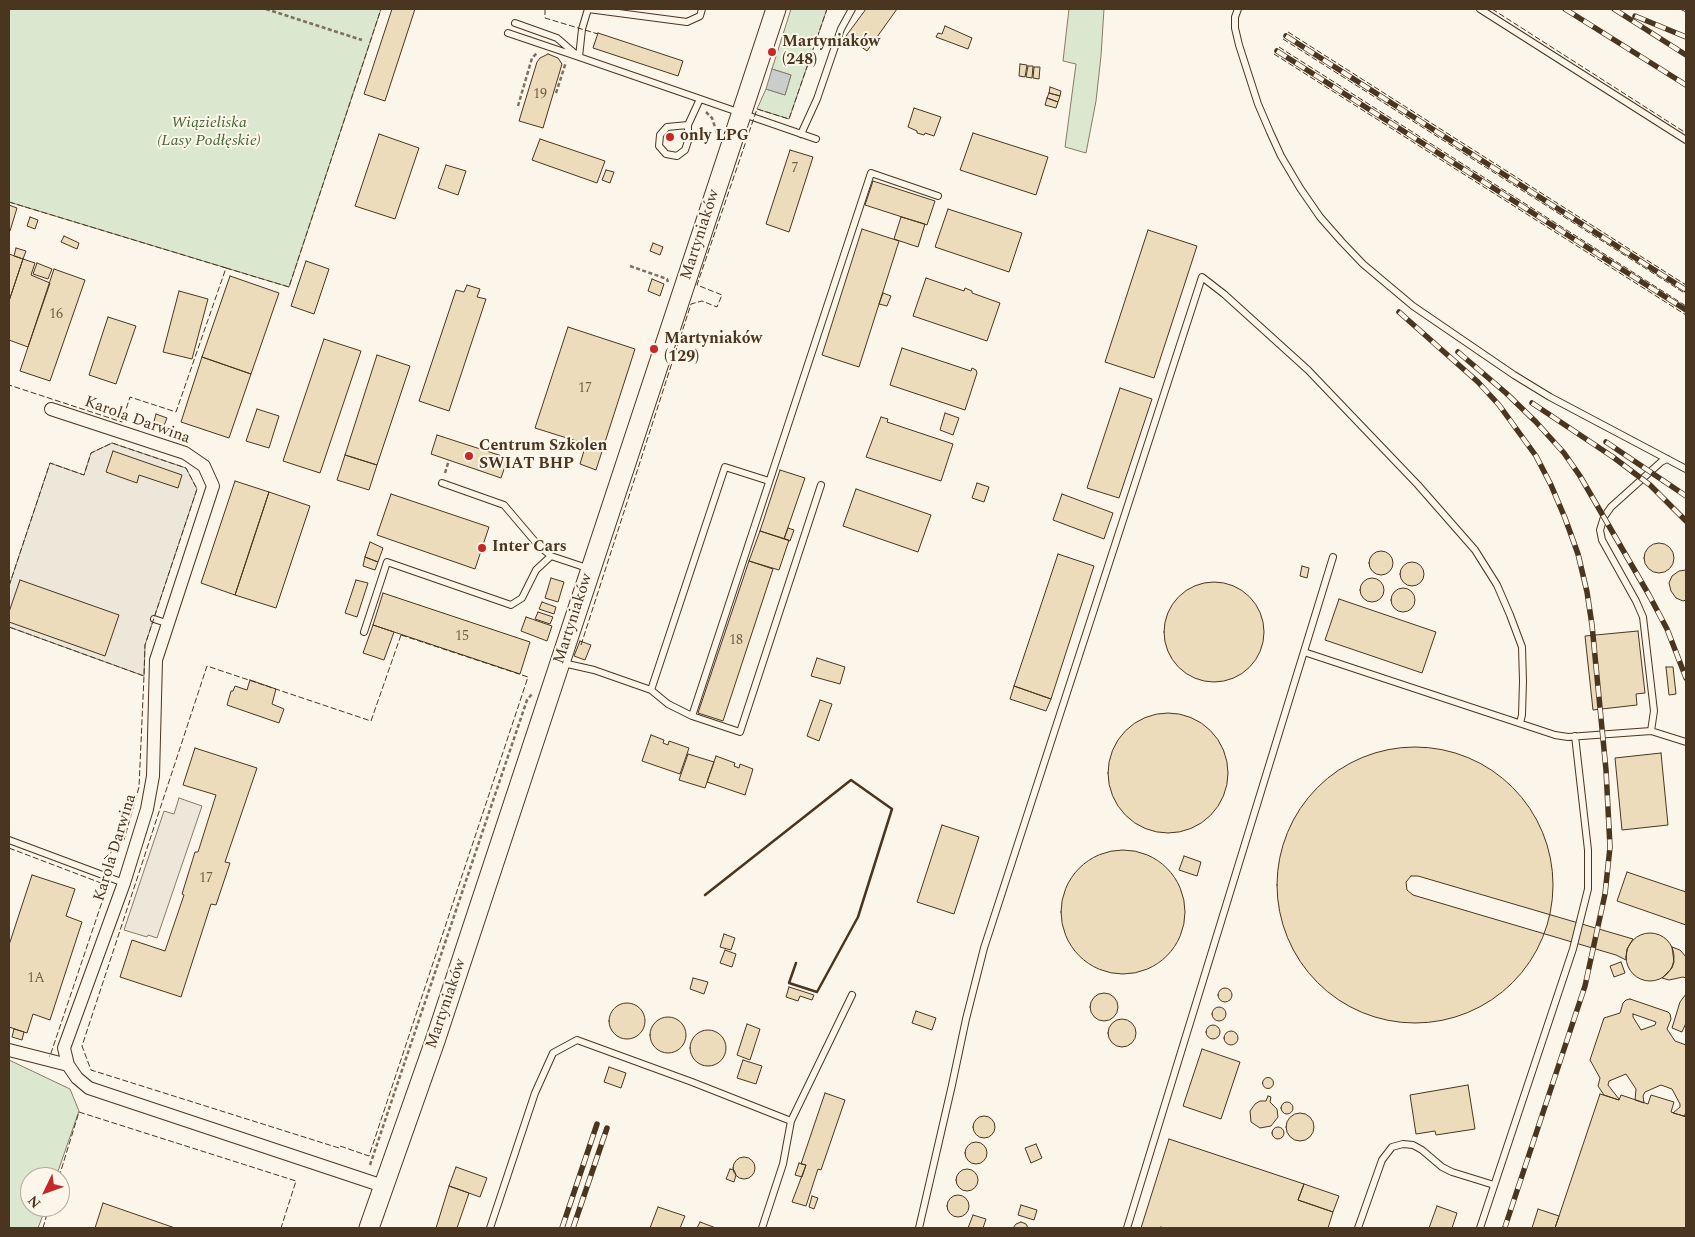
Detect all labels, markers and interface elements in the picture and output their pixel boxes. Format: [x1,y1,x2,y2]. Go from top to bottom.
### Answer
place label: Martyniaków (248) [782,33,880,71]
marker: Martyniaków (248) [766,46,778,58]
house number: 19 [533,87,547,103]
park label: Wiązieliska (Lasy Podłęskie) [157,114,261,152]
place label: only LPG [680,127,749,147]
marker: only LPG [664,131,676,143]
house number: 7 [792,161,798,177]
street label: Martyniaków [677,187,725,283]
house number: 16 [49,307,63,323]
place label: Martyniaków (129) [664,330,762,368]
marker: Martyniaków (129) [648,343,660,355]
house number: 17 [578,381,592,397]
street label: Karola Darwina [81,393,193,449]
place label: Centrum Szkolen SWIAT BHP [479,437,607,475]
marker: Centrum Szkolen SWIAT BHP [463,450,475,462]
place label: Inter Cars [492,538,567,558]
marker: Inter Cars [476,542,488,554]
street label: Martyniaków [550,571,598,667]
house number: 15 [455,629,469,645]
house number: 18 [729,633,743,649]
street label: Karola Darwina [91,792,141,904]
house number: 17 [199,871,213,887]
street label: Martyniaków [423,956,471,1052]
house number: 1A [27,971,45,987]
north arrow [20,1167,70,1217]
text: N [23,1190,46,1213]

